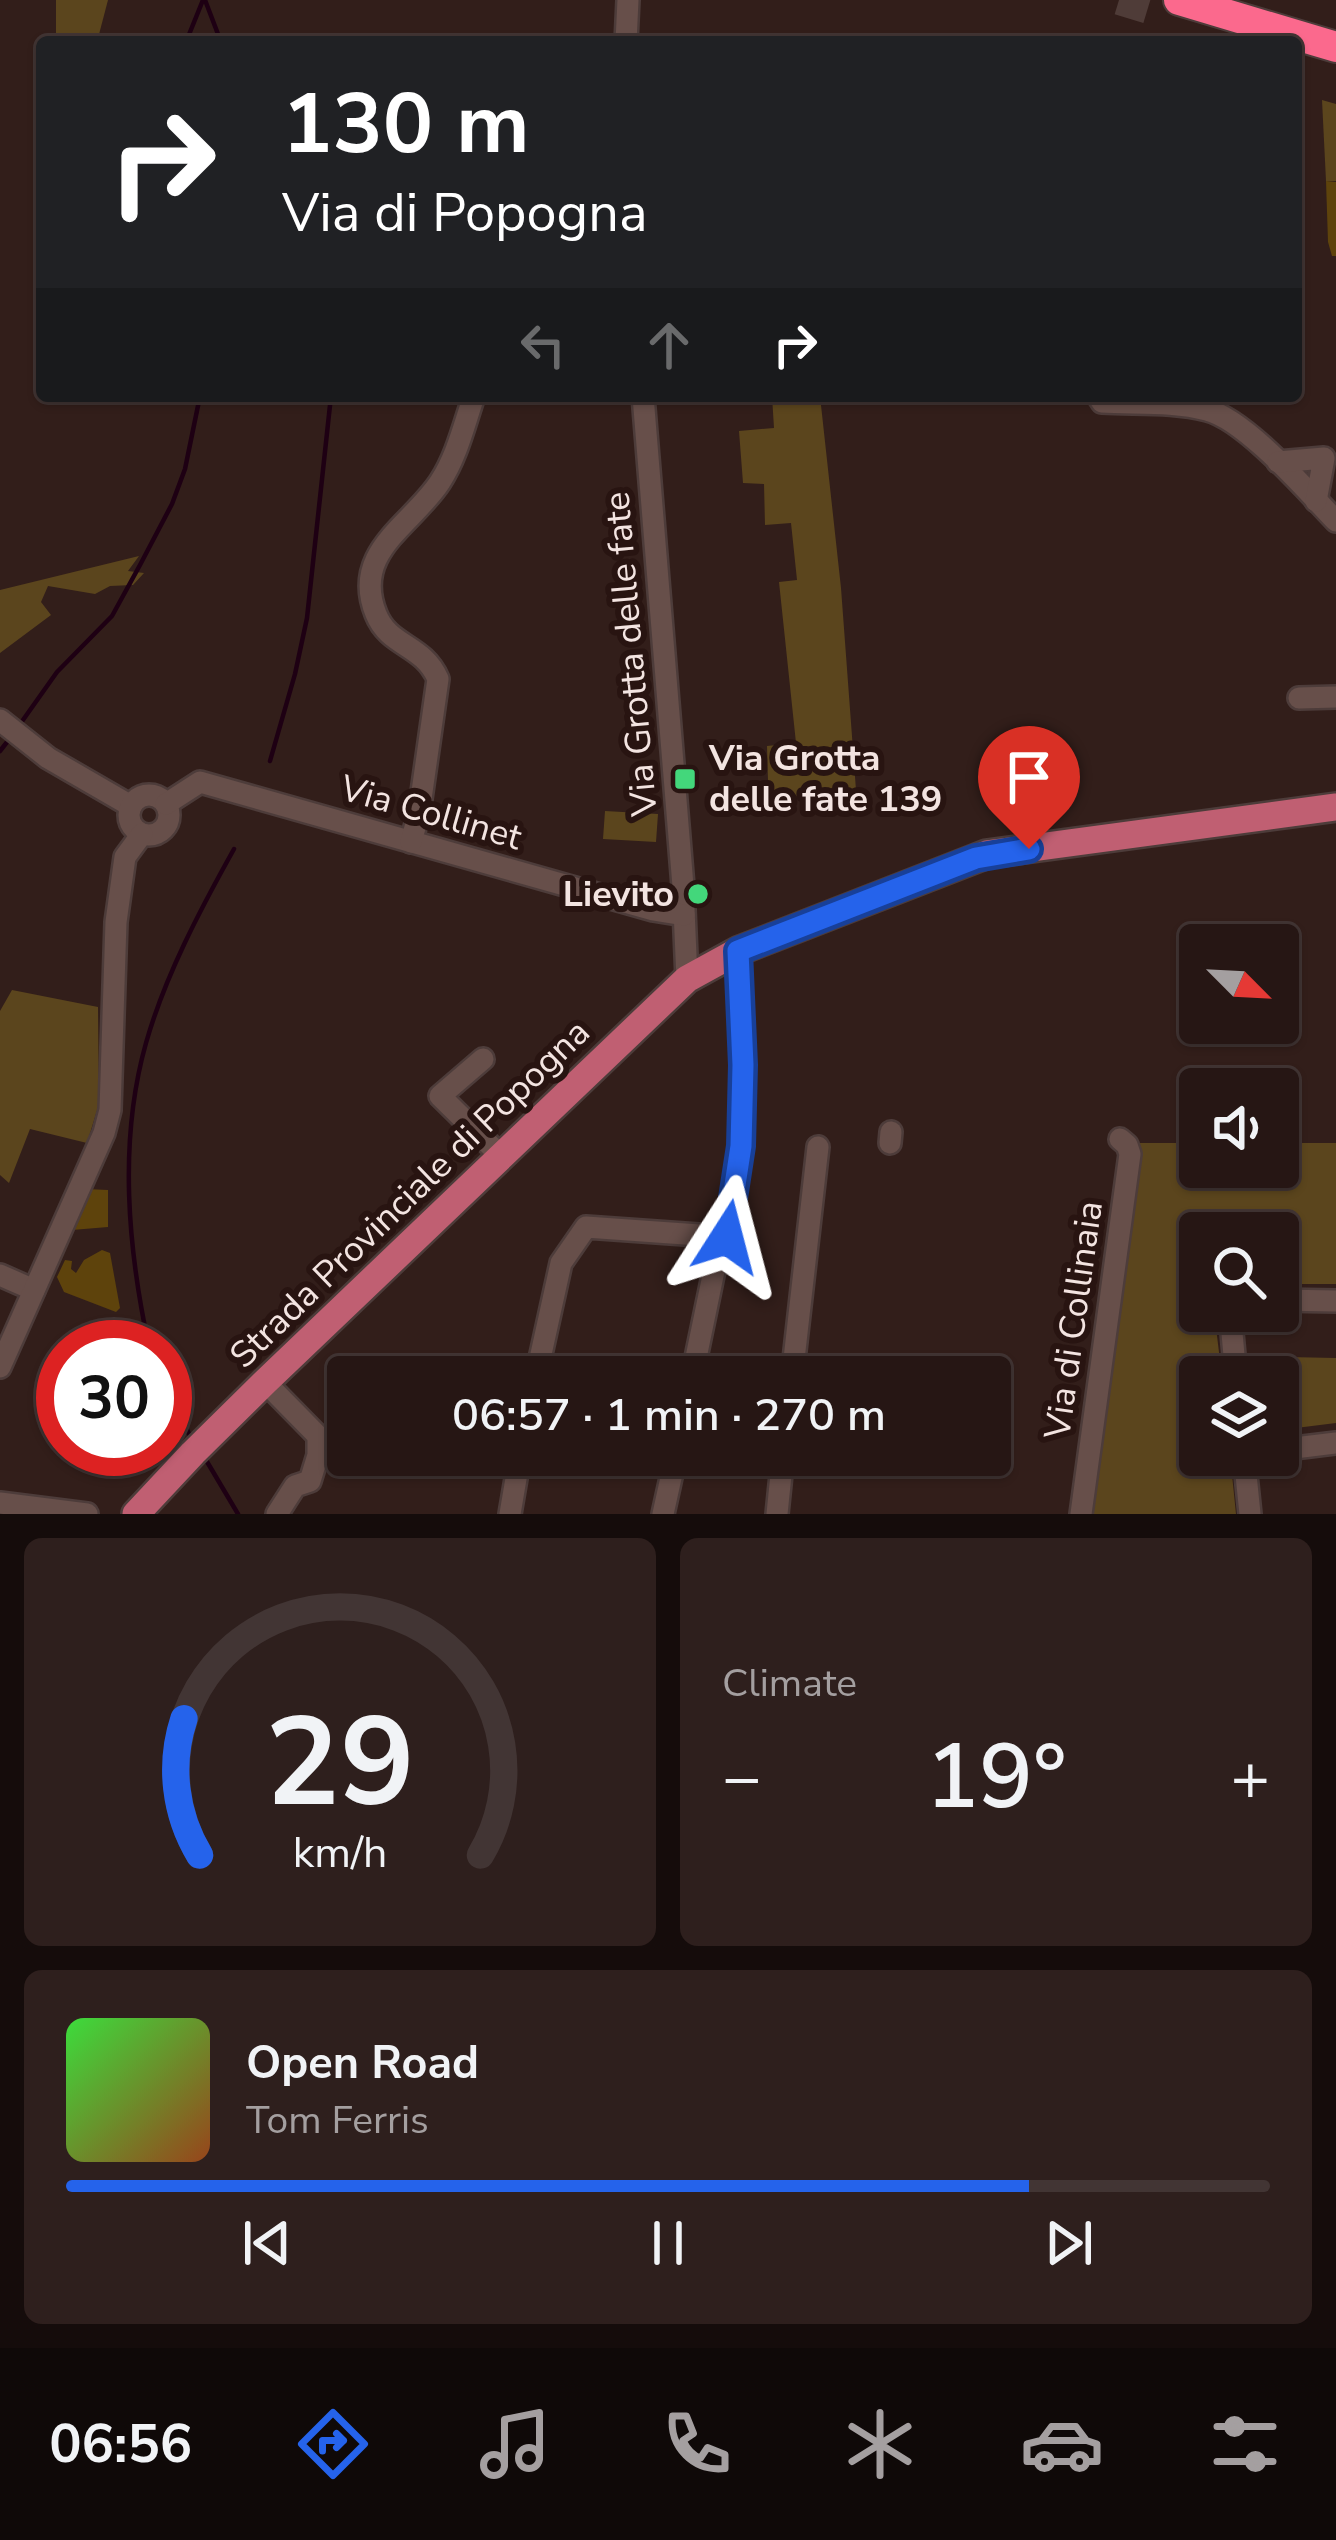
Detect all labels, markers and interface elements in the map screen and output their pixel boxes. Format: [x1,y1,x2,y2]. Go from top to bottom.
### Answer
text: 130 m [282,67,530,182]
icon: right [84,84,240,240]
text: Via di Popogna [282,176,648,250]
icon: left [510,312,576,378]
icon: ahead [636,312,702,378]
icon: right [762,312,828,378]
street label: Via Grotta delle fate [592,490,670,819]
pin [978,726,1080,849]
place label: Via Grotta delle fate 139 [708,734,942,824]
icon: arrive [996,744,1062,810]
street label: Via Collinet [334,763,528,862]
marker: Via Grotta delle fate 139 [672,766,698,792]
place label: Lievito [563,870,674,919]
marker: Lievito [685,881,711,907]
north arrow [1179,924,1299,1044]
map controls [1179,924,1299,1476]
street label: Strada Provinciale di Popogna [219,1009,601,1379]
button: sound [1179,1068,1299,1188]
position arrow [664,1174,790,1300]
street label: Via di Collinaia [1033,1198,1115,1443]
button: search [1179,1212,1299,1332]
speed limit sign: 30 [36,1320,192,1476]
button: layers [1179,1356,1299,1476]
text: 06:57 · 1 min · 270 m [452,1385,886,1446]
text: Climate [722,1657,857,1710]
text: 29 [265,1678,415,1848]
text: 19° [925,1716,1067,1839]
text: − [722,1733,762,1823]
text: + [1230,1733,1270,1823]
text: km/h [293,1824,387,1882]
text: Open Road [246,2033,479,2094]
text: Tom Ferris [246,2094,429,2147]
icon: previous [234,2210,300,2276]
icon: pause [635,2210,701,2276]
icon: next [1036,2210,1102,2276]
icon: directions [291,2402,375,2486]
icon: music [473,2402,557,2486]
icon: phone [655,2402,739,2486]
icon: climate [838,2402,922,2486]
icon: car [1020,2402,1104,2486]
icon: filters [1203,2402,1287,2486]
text: 06:56 [49,2407,192,2481]

